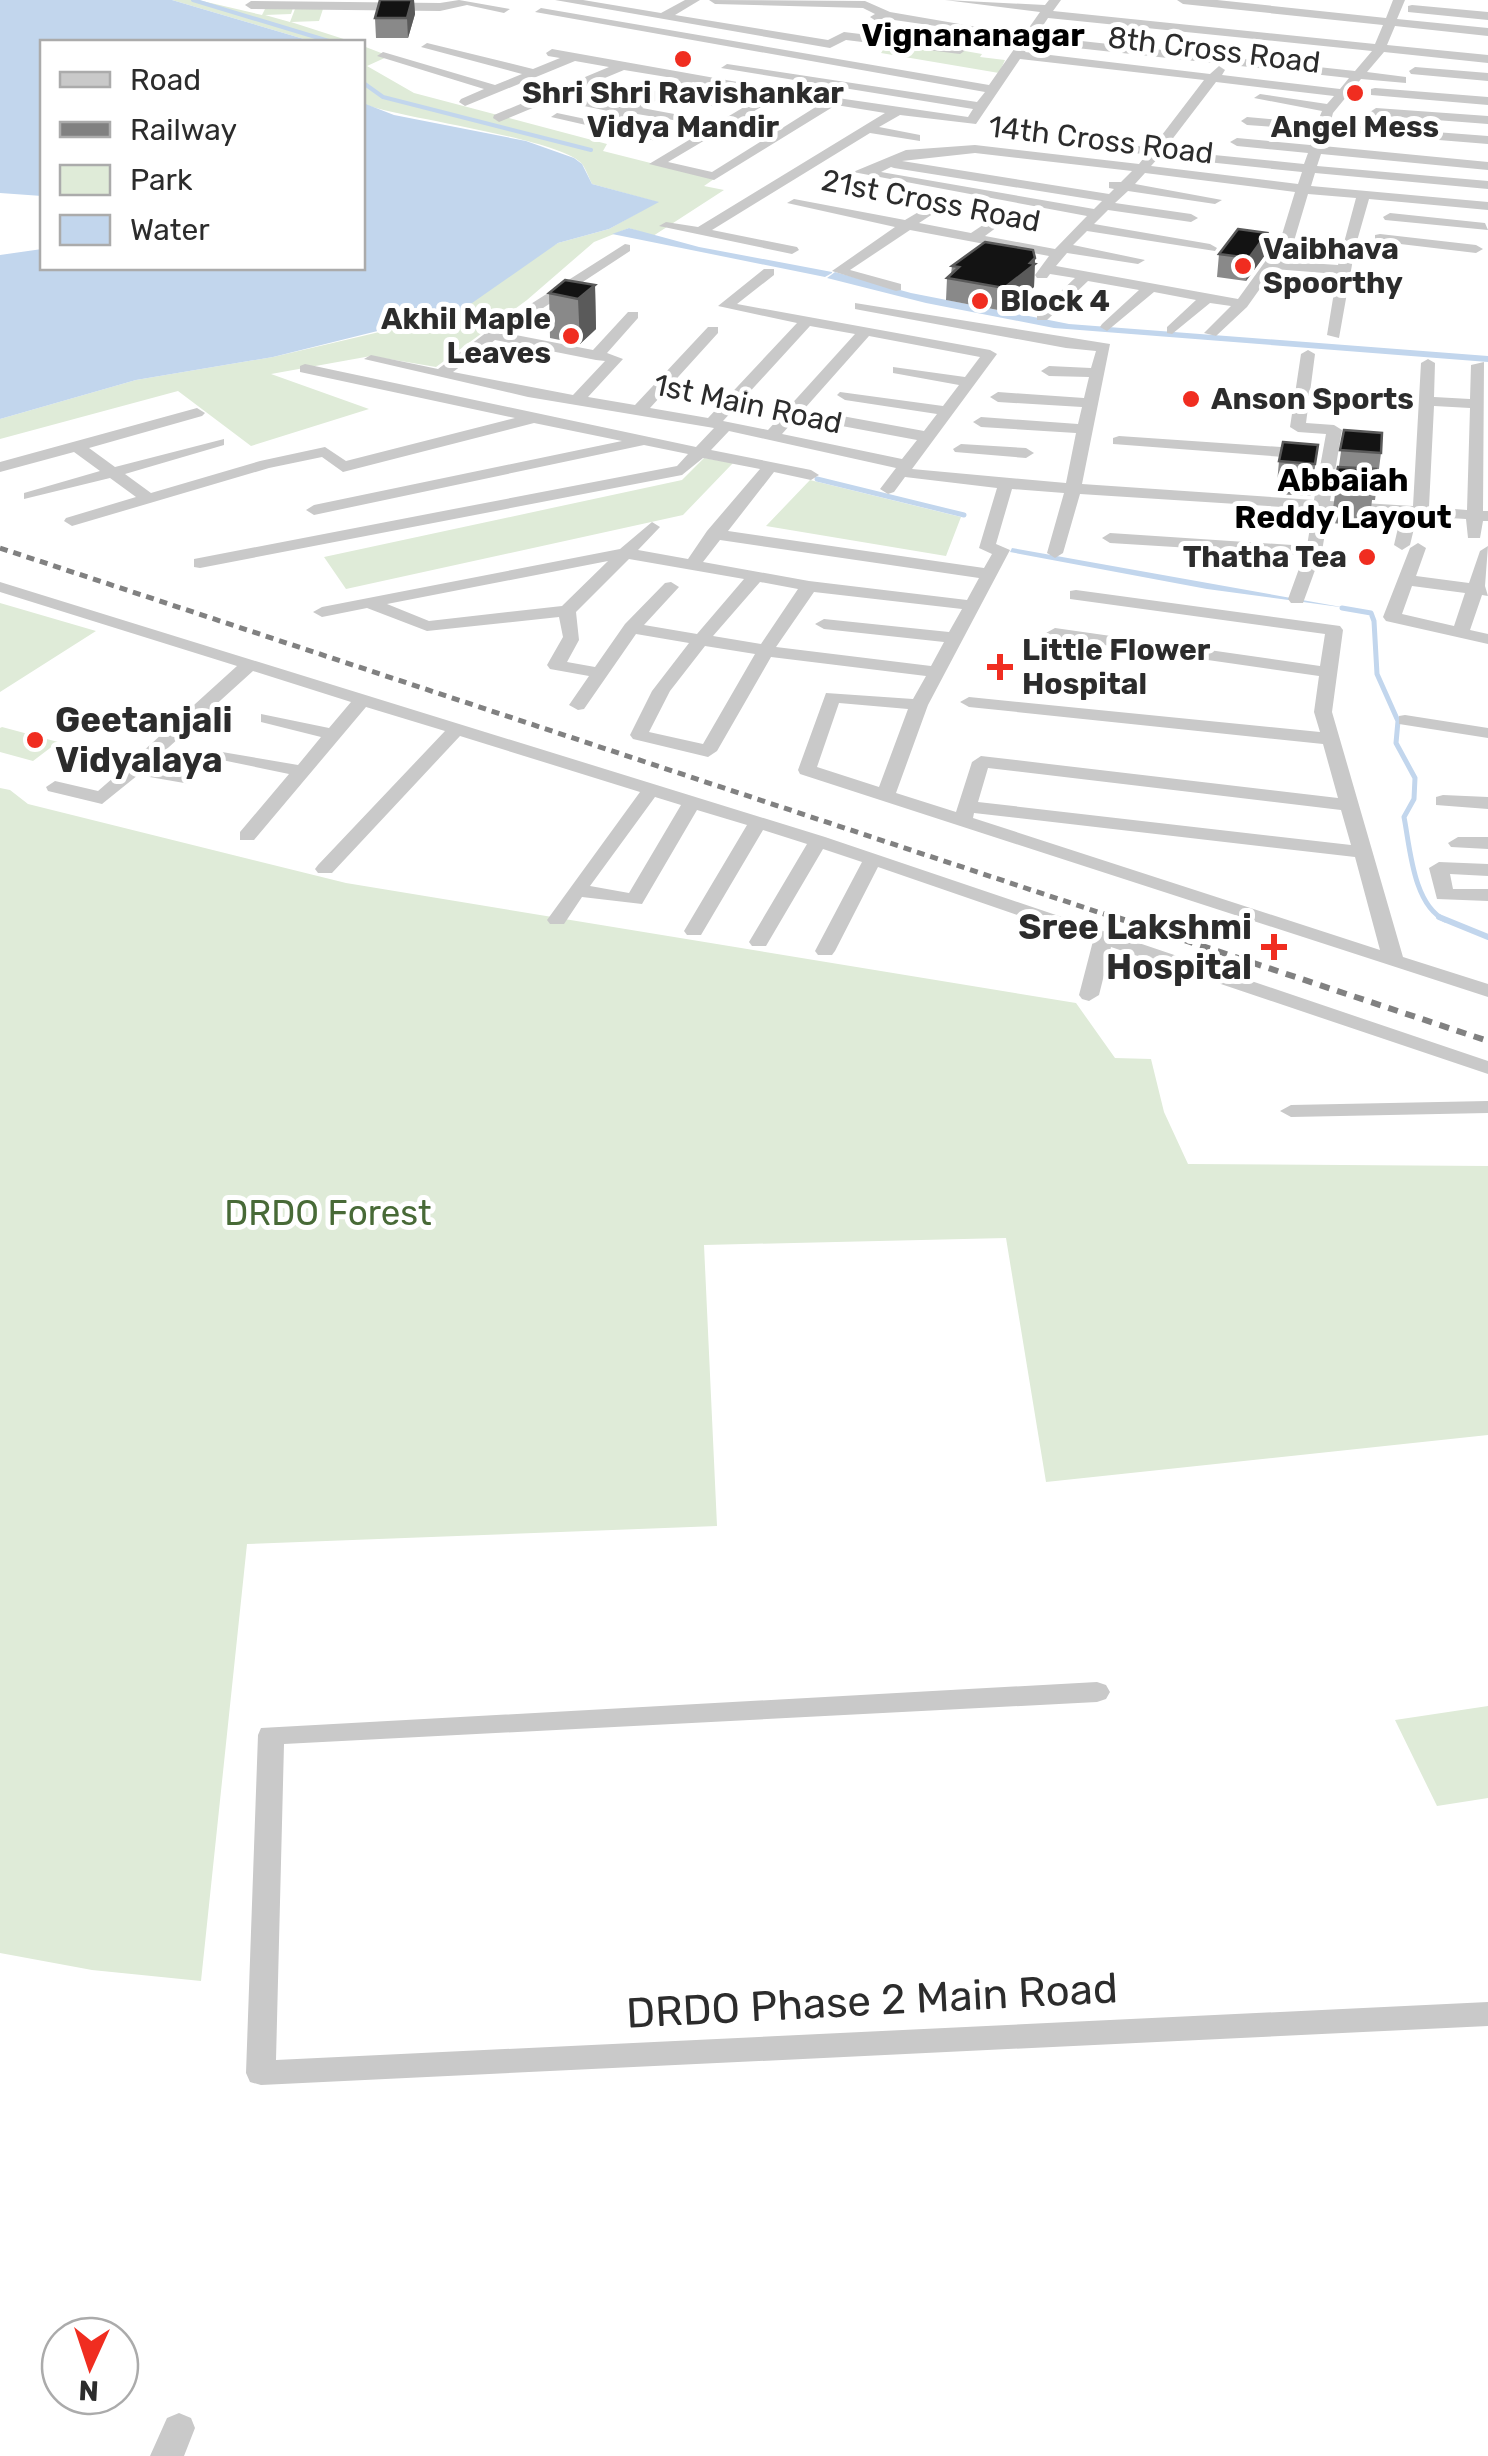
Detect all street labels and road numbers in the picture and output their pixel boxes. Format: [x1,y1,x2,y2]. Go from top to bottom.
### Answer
street label: 8th Cross Road [1106,19,1322,81]
street label: 14th Cross Road [987,108,1215,172]
street label: 21st Cross Road [819,162,1043,240]
street label: 1st Main Road [651,366,845,442]
street label: DRDO Phase 2 Main Road [625,1963,1119,2039]

